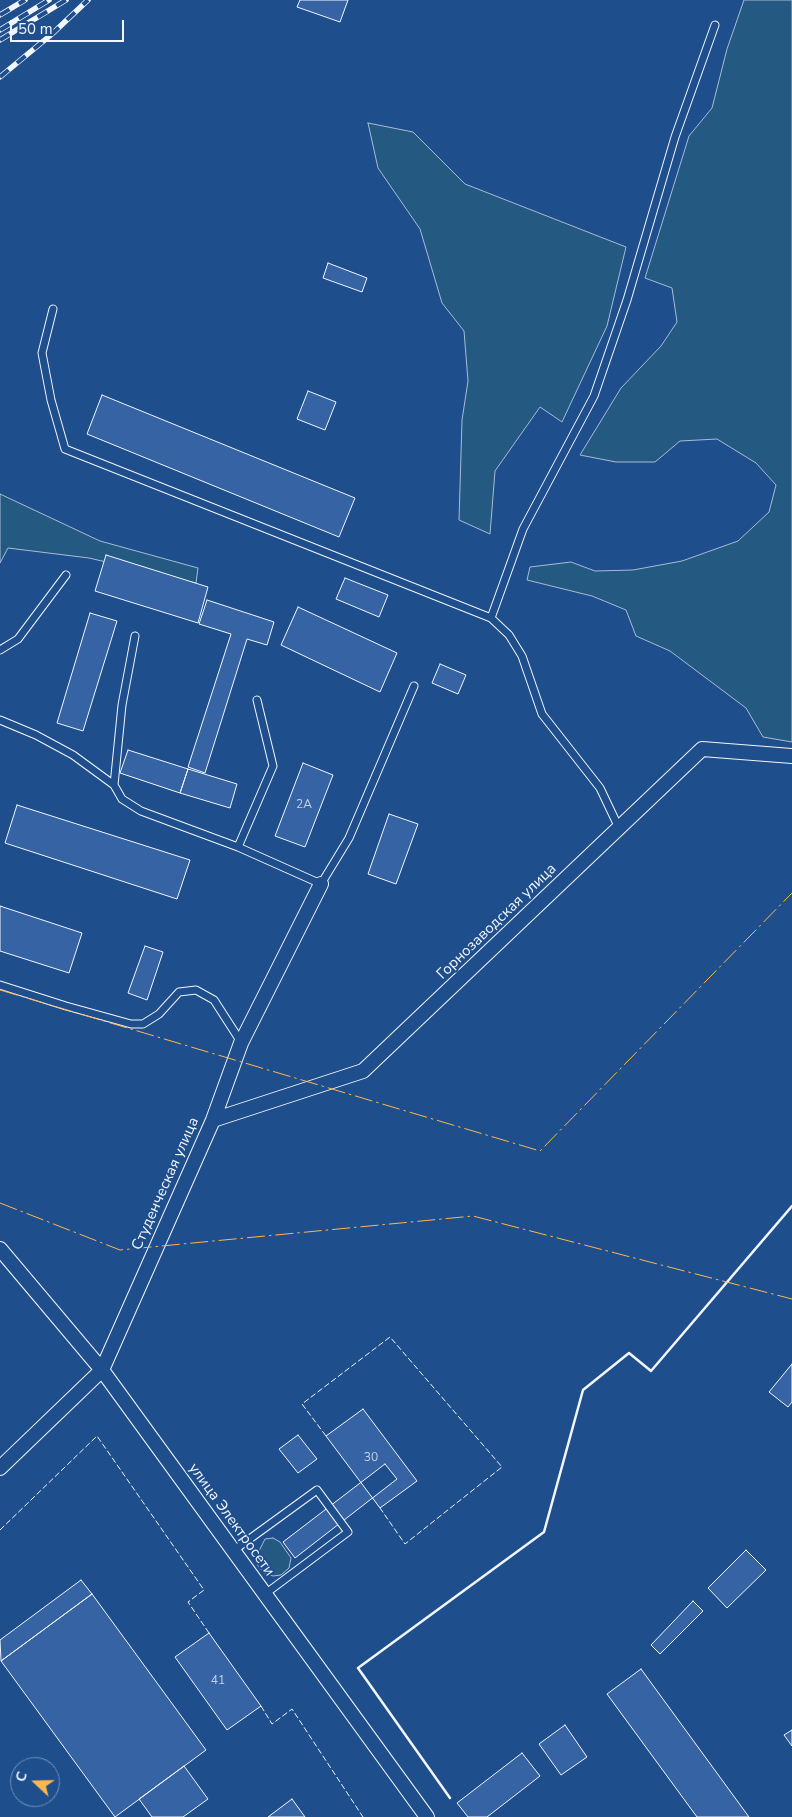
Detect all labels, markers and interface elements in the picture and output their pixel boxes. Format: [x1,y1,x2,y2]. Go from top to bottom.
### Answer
scale bar [12,10,126,42]
text: 50 m [18,19,53,39]
house number: 2А [296,798,312,812]
street label: Горнозаводская улица [434,860,560,984]
street label: Студенческая улица [129,1115,203,1253]
house number: 30 [364,1451,378,1465]
street label: улица Электросети [184,1460,278,1580]
house number: 41 [211,1674,225,1688]
north arrow [10,1757,60,1807]
text: С [11,1769,32,1785]

